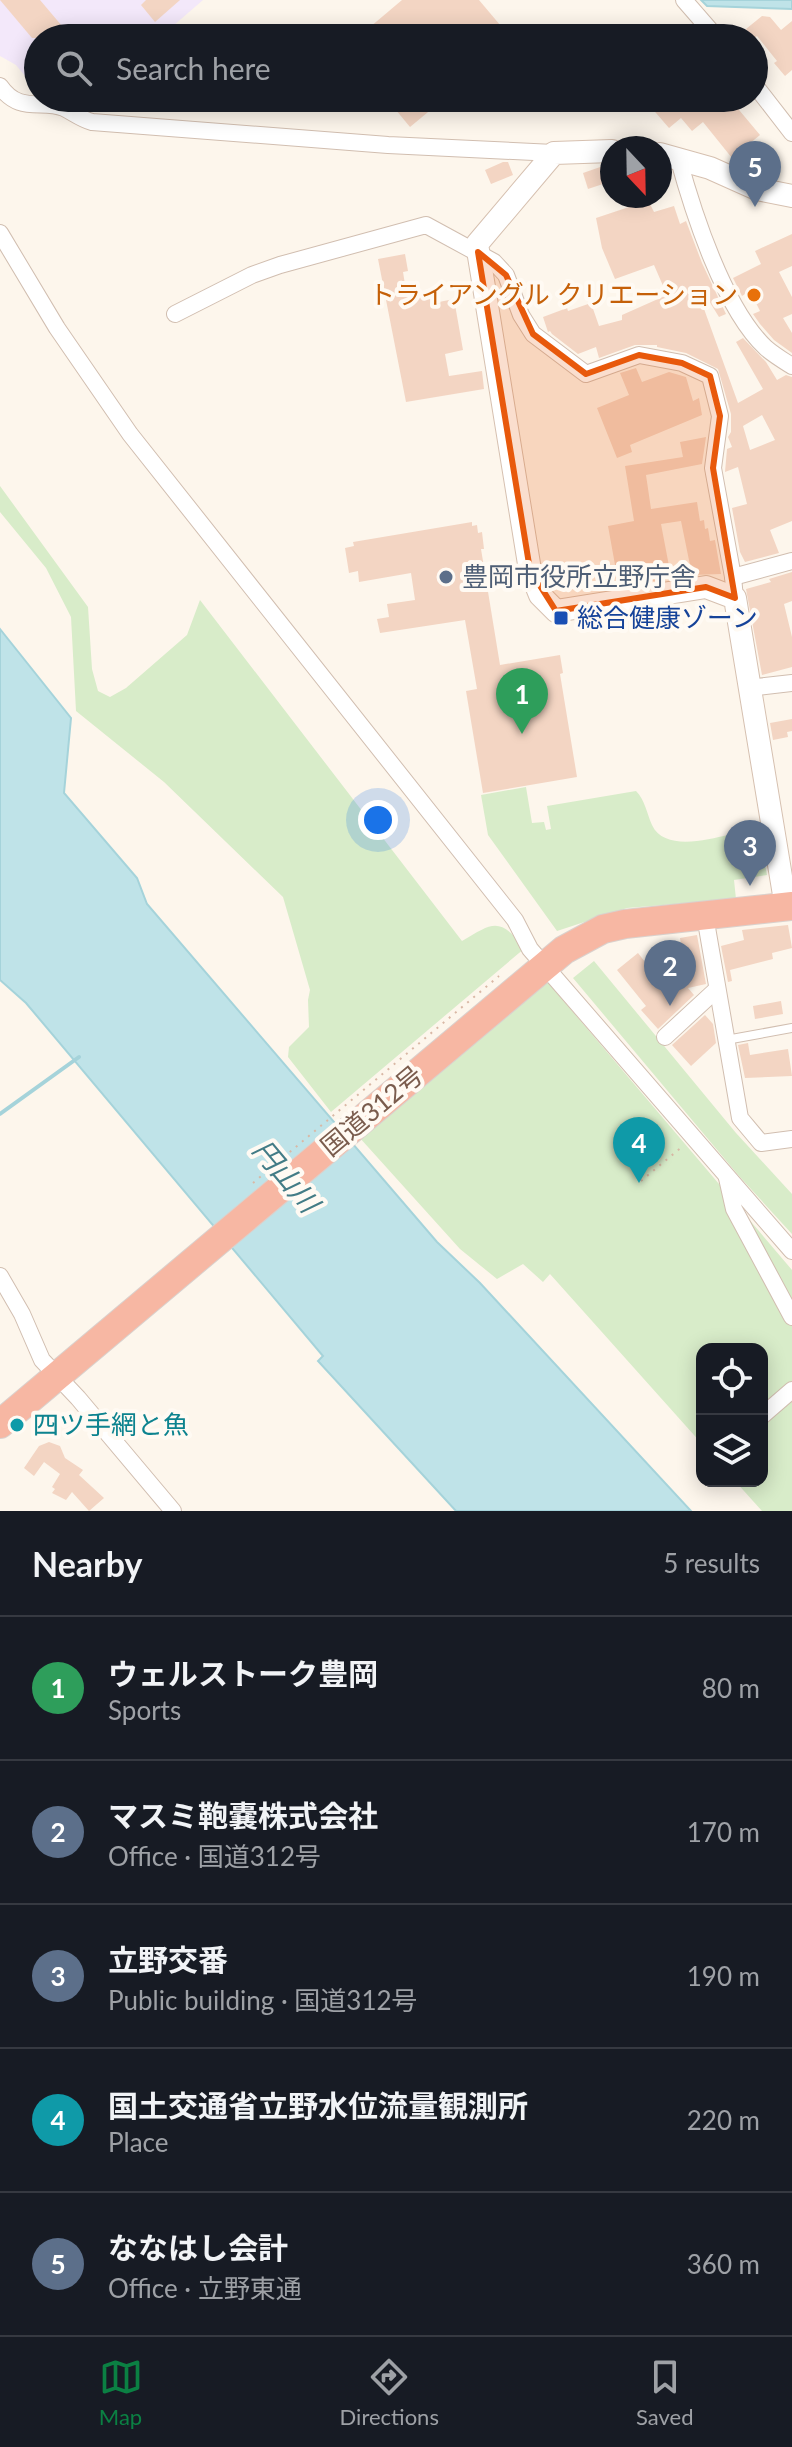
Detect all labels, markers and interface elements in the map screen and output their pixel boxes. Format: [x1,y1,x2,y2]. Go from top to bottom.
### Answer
search box [24,24,768,112]
icon: search [52,46,96,90]
text: Search here [116,50,271,86]
north arrow [600,136,672,208]
pin: 5 [729,141,781,207]
place label: トライアングル クリエーション [369,278,738,310]
marker: トライアングル クリエーション [745,286,763,304]
place label: 豊岡市役所立野庁舎 [462,560,696,592]
marker: 豊岡市役所立野庁舎 [437,568,455,586]
place label: 総合健康ゾーン [577,601,758,633]
marker: 総合健康ゾーン [552,609,570,627]
pin: 1 [496,668,548,734]
your location [358,800,398,840]
pin: 3 [724,820,776,886]
pin: 2 [644,940,696,1006]
street label: 国道312号 [314,1058,429,1162]
pin: 4 [613,1117,665,1183]
water label: 円山川 [247,1132,329,1221]
map controls [696,1343,768,1487]
button: locate [696,1343,768,1415]
place label: 四ツ手網と魚 [33,1408,189,1440]
button: layers [696,1415,768,1487]
marker: 四ツ手網と魚 [8,1416,26,1434]
text: Nearby [32,1543,143,1584]
text: 5 results [663,1547,760,1579]
text: ウェルストーク豊岡 [108,1655,378,1691]
text: 1 [50,1672,66,1704]
text: 80 m [702,1672,760,1704]
text: Sports [108,1694,181,1726]
text: マスミ鞄嚢株式会社 [108,1797,378,1833]
text: 2 [50,1816,66,1848]
text: 170 m [687,1816,760,1848]
text: Office · 国道312号 [108,1840,321,1872]
text: 立野交番 [108,1941,228,1977]
text: 3 [50,1960,66,1992]
text: 190 m [687,1960,760,1992]
text: Public building · 国道312号 [108,1984,418,2016]
text: 国土交通省立野水位流量観測所 [108,2087,528,2123]
text: 4 [50,2104,66,2136]
text: 220 m [687,2104,760,2136]
text: Place [108,2126,169,2158]
text: ななはし会計 [108,2229,288,2265]
text: 5 [50,2248,66,2280]
text: 360 m [687,2248,760,2280]
text: Office · 立野東通 [108,2272,302,2304]
tab: Map [99,2355,143,2430]
tab: Directions [340,2355,439,2430]
tab: Saved [636,2355,693,2430]

